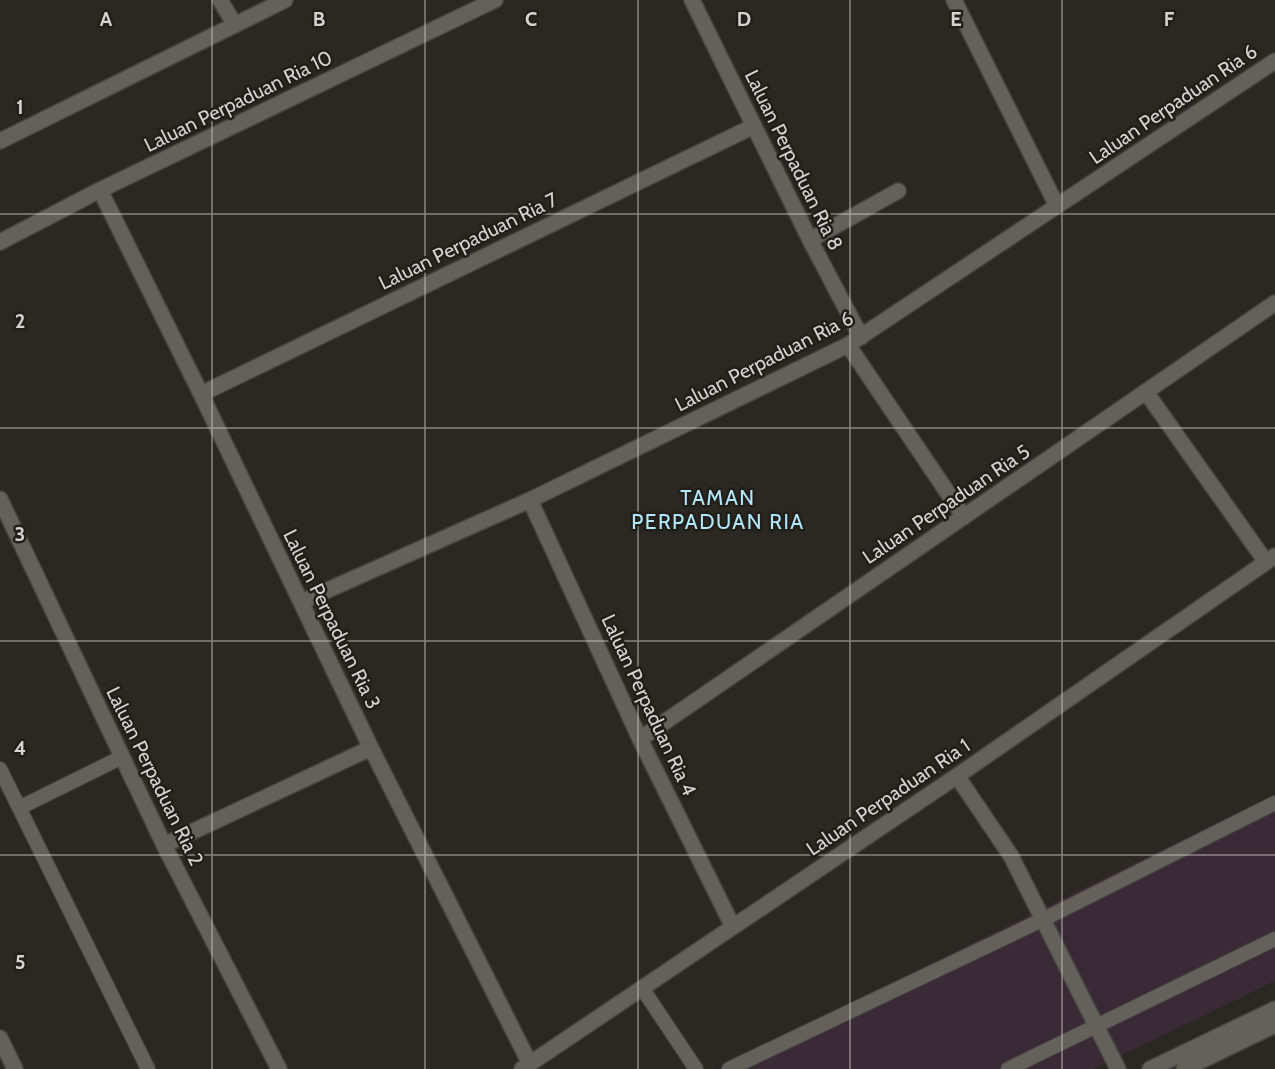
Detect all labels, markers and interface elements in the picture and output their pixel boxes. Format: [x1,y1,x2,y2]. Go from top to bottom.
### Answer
text: A [100,7,113,31]
text: B [313,7,325,31]
text: C [525,7,537,31]
text: D [737,7,751,31]
text: E [950,7,962,31]
text: F [1164,7,1175,31]
street label: Laluan Perpaduan Ria 6 [1085,39,1261,169]
street label: Laluan Perpaduan Ria 10 [140,45,336,157]
street label: Laluan Perpaduan Ria 8 [740,66,848,254]
text: 1 [16,95,24,119]
street label: Laluan Perpaduan Ria 7 [375,187,561,295]
street label: Laluan Perpaduan Ria 6 [671,306,857,416]
text: 2 [15,309,25,333]
street label: Laluan Perpaduan Ria 5 [858,439,1034,569]
district label: TAMAN PERPADUAN RIA [631,485,805,534]
text: 3 [15,522,25,546]
street label: Laluan Perpaduan Ria 3 [278,525,386,713]
street label: Laluan Perpaduan Ria 4 [596,611,702,800]
street label: Laluan Perpaduan Ria 2 [101,683,209,869]
street label: Laluan Perpaduan Ria 1 [802,733,974,861]
text: 4 [14,736,26,760]
text: 5 [15,950,25,974]

